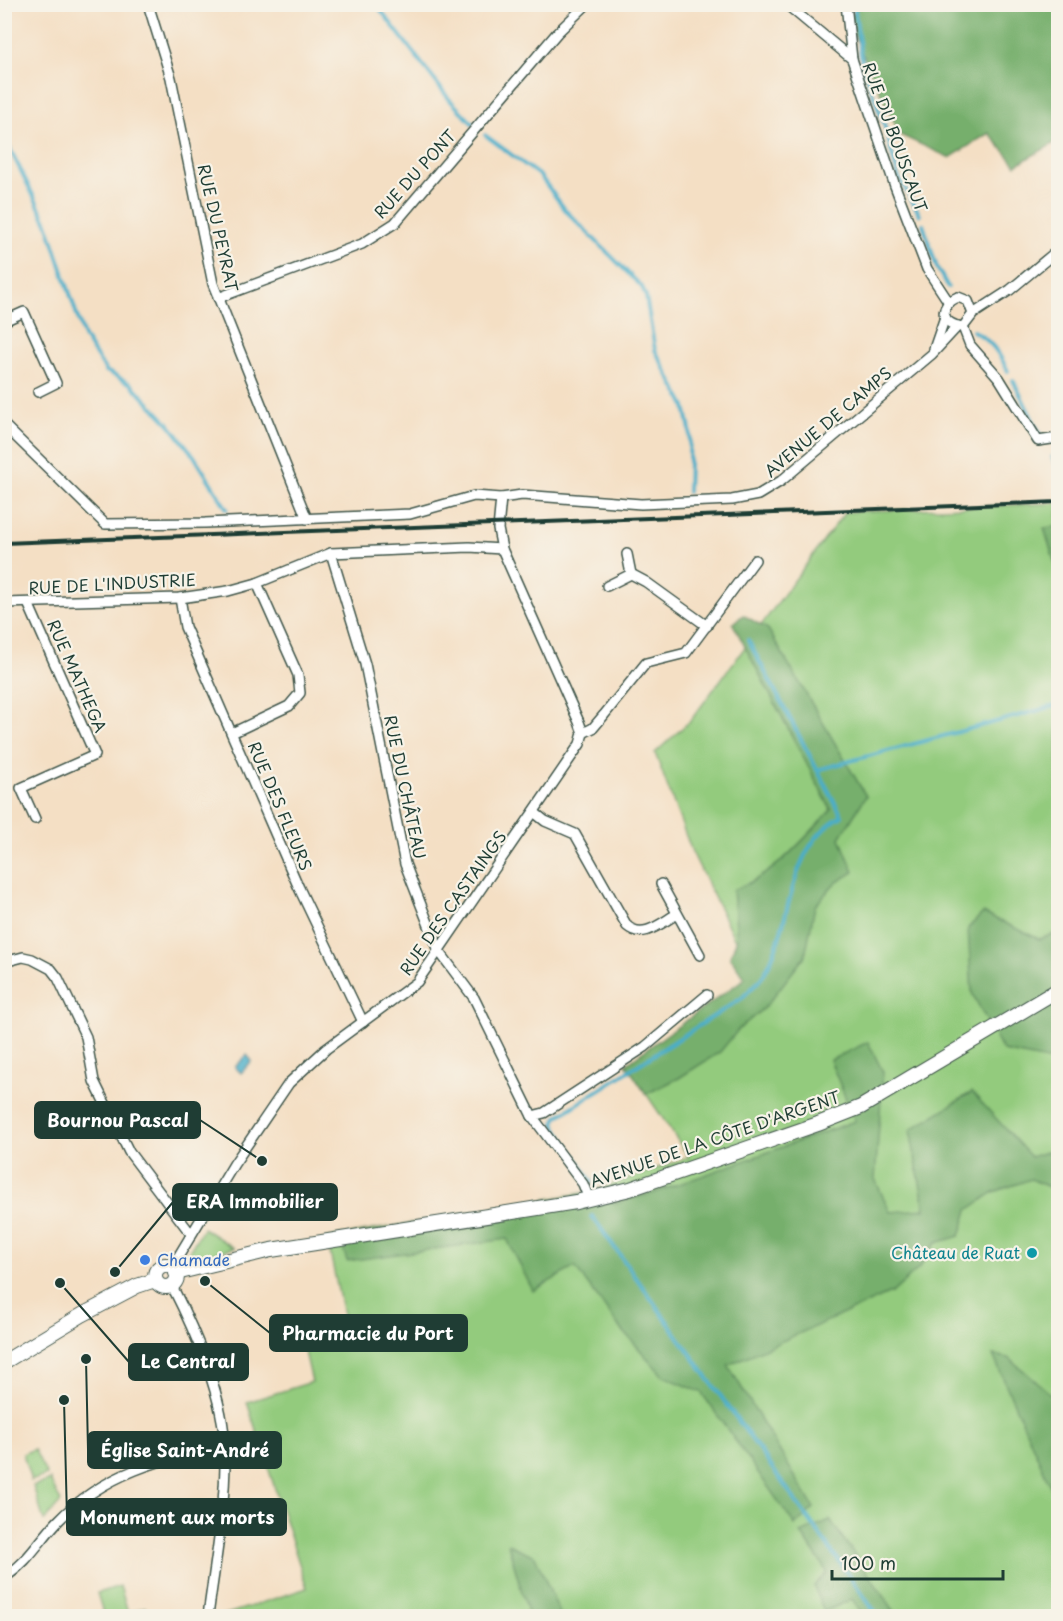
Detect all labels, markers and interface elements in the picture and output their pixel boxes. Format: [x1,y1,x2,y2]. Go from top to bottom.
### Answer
street label: RUE DU BOUSCAUT [858,58,934,215]
street label: RUE DU PONT [368,123,461,223]
street label: RUE DU PEYRAT [193,161,245,294]
street label: AVENUE DE CAMPS [758,361,896,482]
street label: RUE DE L'INDUSTRIE [28,567,196,599]
street label: RUE MATHEGA [42,615,114,736]
street label: RUE DU CHÂTEAU [379,713,433,861]
street label: RUE DES FLEURS [243,737,319,874]
street label: RUE DES CASTAINGS [393,825,511,980]
street label: AVENUE DE LA CÔTE D'ARGENT [586,1084,843,1192]
callout: Bournou Pascal [35,1102,200,1138]
text: Bournou Pascal [47,1106,189,1133]
callout: ERA Immobilier [173,1184,337,1220]
text: ERA Immobilier [186,1187,324,1214]
place label: Château de Ruat [891,1240,1020,1264]
marker: Château de Ruat [1025,1246,1039,1260]
place label: Chamade [157,1247,230,1271]
marker: Chamade [138,1253,152,1267]
callout: Pharmacie du Port [270,1315,467,1351]
text: Pharmacie du Port [282,1319,454,1346]
callout: Le Central [129,1344,248,1380]
text: Le Central [141,1347,235,1374]
callout: Église Saint-André [88,1432,281,1468]
text: Église Saint-André [101,1436,269,1463]
callout: Monument aux morts [67,1499,286,1535]
text: Monument aux morts [80,1503,274,1530]
scale bar [832,1543,1003,1581]
text: 100 m [841,1549,896,1576]

